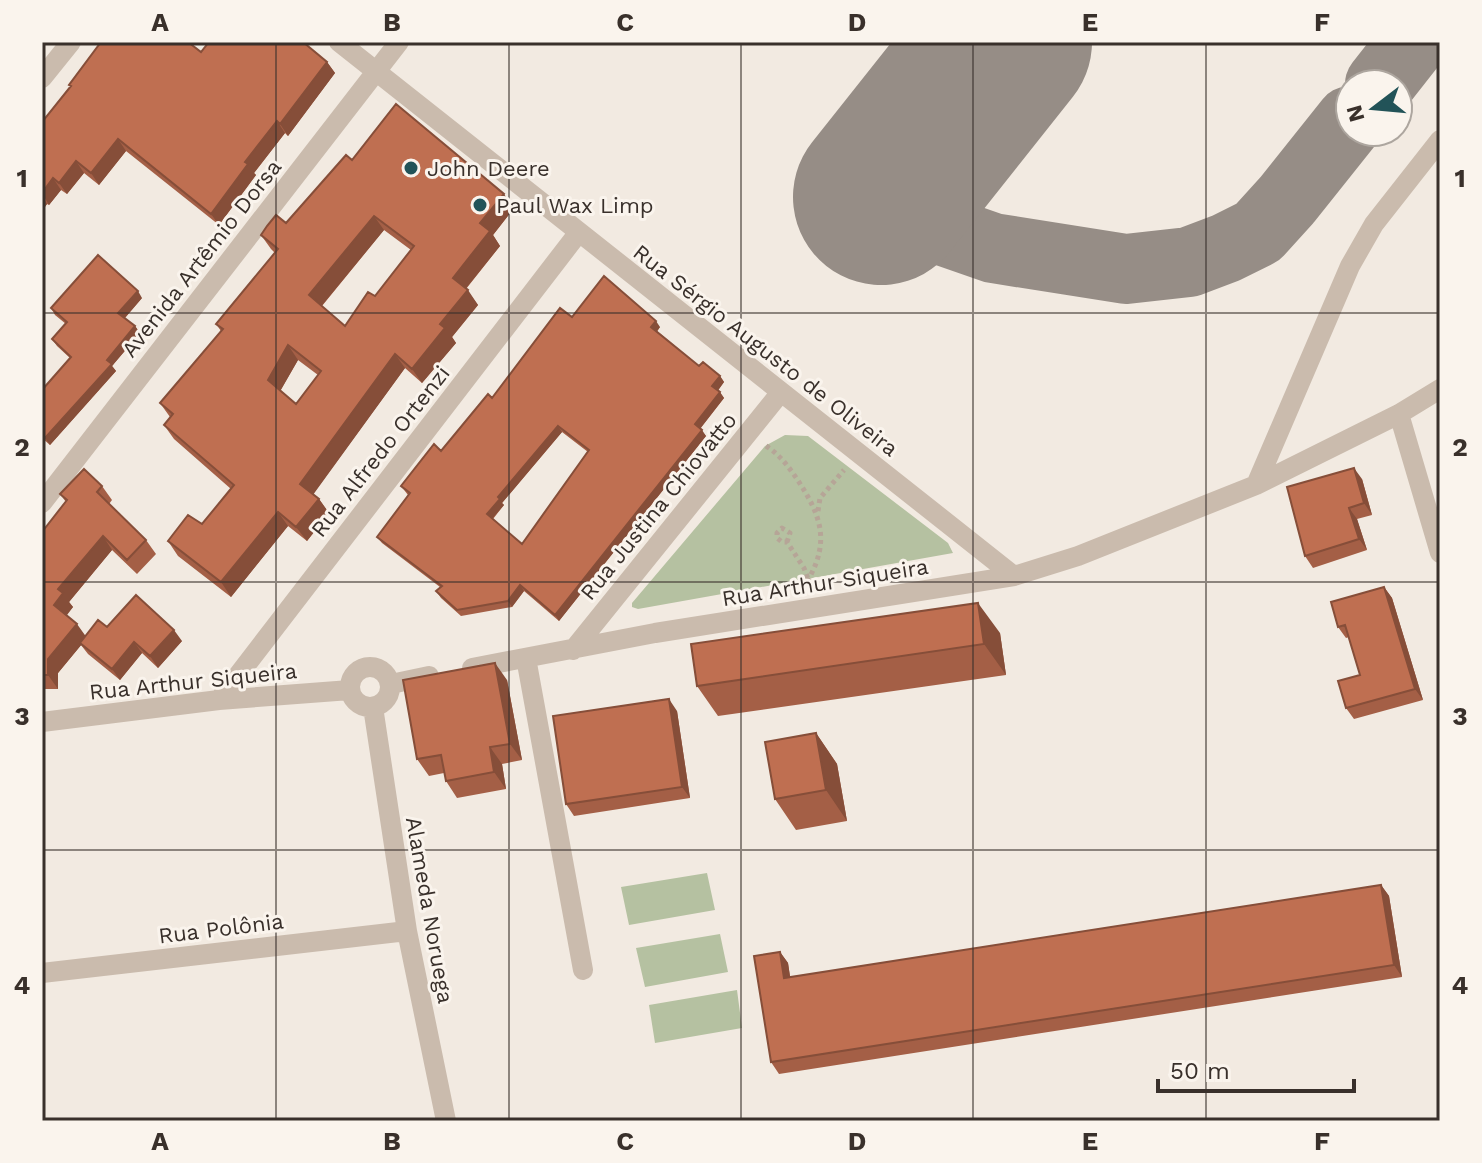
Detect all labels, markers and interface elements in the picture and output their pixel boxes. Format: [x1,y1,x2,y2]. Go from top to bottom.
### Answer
text: A [151,7,169,37]
text: B [383,7,401,37]
text: C [616,7,634,37]
text: D [848,7,866,37]
text: E [1082,7,1098,37]
text: F [1314,7,1330,37]
north arrow [1334,68,1414,148]
text: N [1341,102,1370,125]
street label: Avenida Artêmio Dorsa [117,155,286,362]
place label: John Deere [427,156,550,181]
marker: John Deere [402,159,420,177]
text: 1 [16,163,28,193]
text: 1 [1454,163,1466,193]
place label: Paul Wax Limp [496,193,654,218]
marker: Paul Wax Limp [471,196,489,214]
street label: Rua Sérgio Augusto de Oliveira [628,239,903,461]
street label: Rua Alfredo Ortenzi [306,361,455,542]
street label: Rua Justina Chiovatto [575,408,742,605]
text: 2 [14,432,30,462]
text: 2 [1452,432,1468,462]
street label: Rua Arthur Siqueira [720,554,930,611]
street label: Rua Arthur Siqueira [88,658,298,705]
text: 3 [14,701,30,731]
text: 3 [1452,701,1468,731]
street label: Alameda Noruega [401,815,458,1005]
street label: Rua Polônia [157,908,285,949]
text: 4 [14,970,31,1000]
text: 4 [1452,970,1469,1000]
scale bar [1158,1043,1354,1093]
text: 50 m [1170,1057,1230,1085]
text: A [151,1126,169,1156]
text: B [383,1126,401,1156]
text: C [616,1126,634,1156]
text: D [848,1126,866,1156]
text: E [1082,1126,1098,1156]
text: F [1314,1126,1330,1156]

